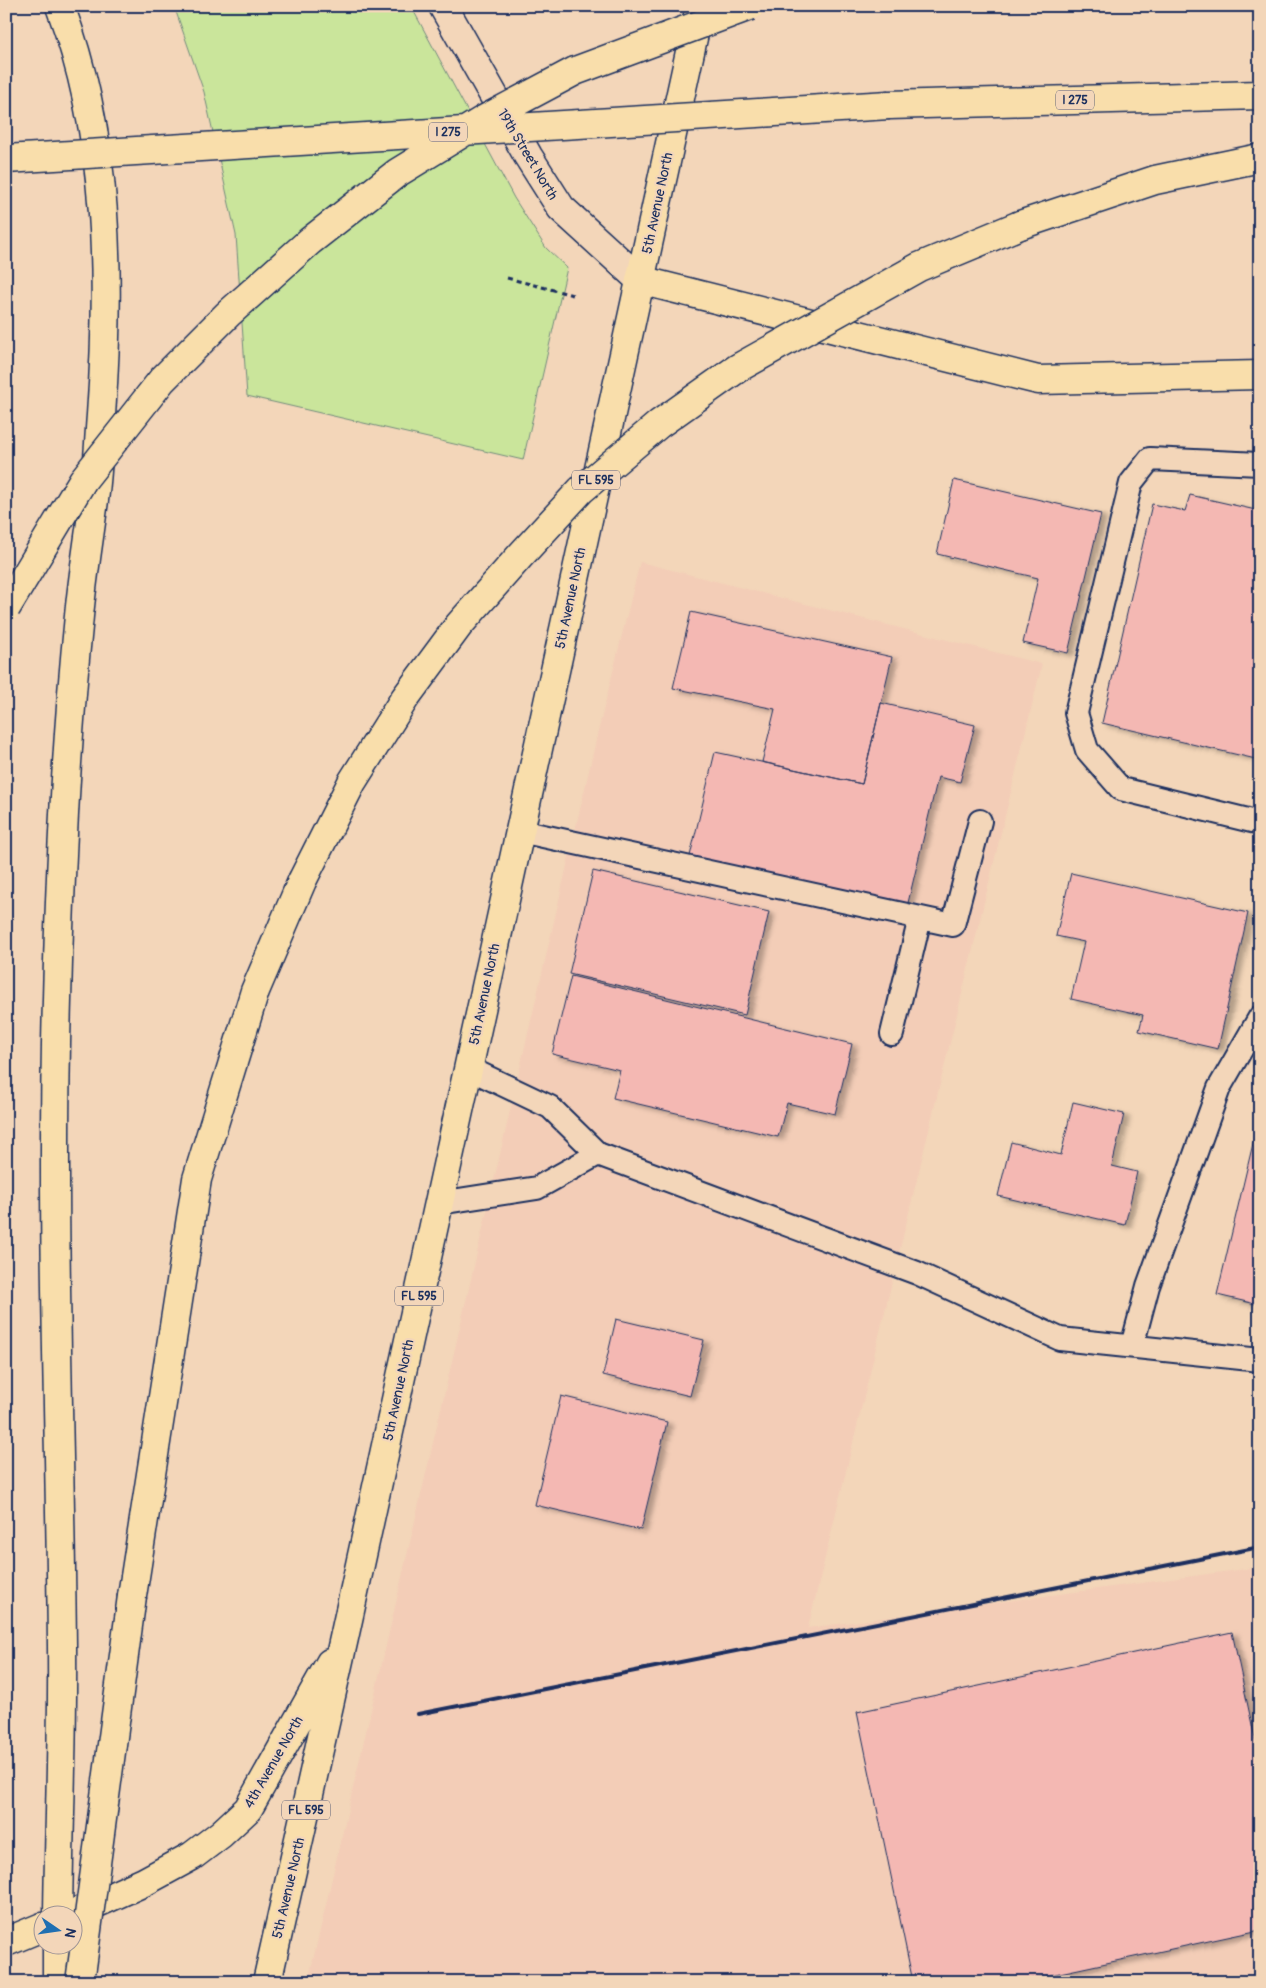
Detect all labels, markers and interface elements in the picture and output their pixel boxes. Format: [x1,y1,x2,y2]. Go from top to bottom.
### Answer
road number: I 275 [1056,90,1094,110]
street label: 19th Street North [494,106,561,203]
road number: I 275 [429,122,467,142]
street label: 5th Avenue North [638,151,677,255]
road number: FL 595 [572,470,620,490]
street label: 5th Avenue North [551,546,590,650]
street label: 5th Avenue North [465,942,504,1046]
road number: FL 595 [395,1286,443,1305]
street label: 5th Avenue North [379,1338,418,1442]
street label: 4th Avenue North [240,1713,307,1811]
road number: FL 595 [282,1800,330,1820]
street label: 5th Avenue North [269,1836,308,1940]
north arrow [32,1906,82,1956]
text: N [61,1926,80,1939]

